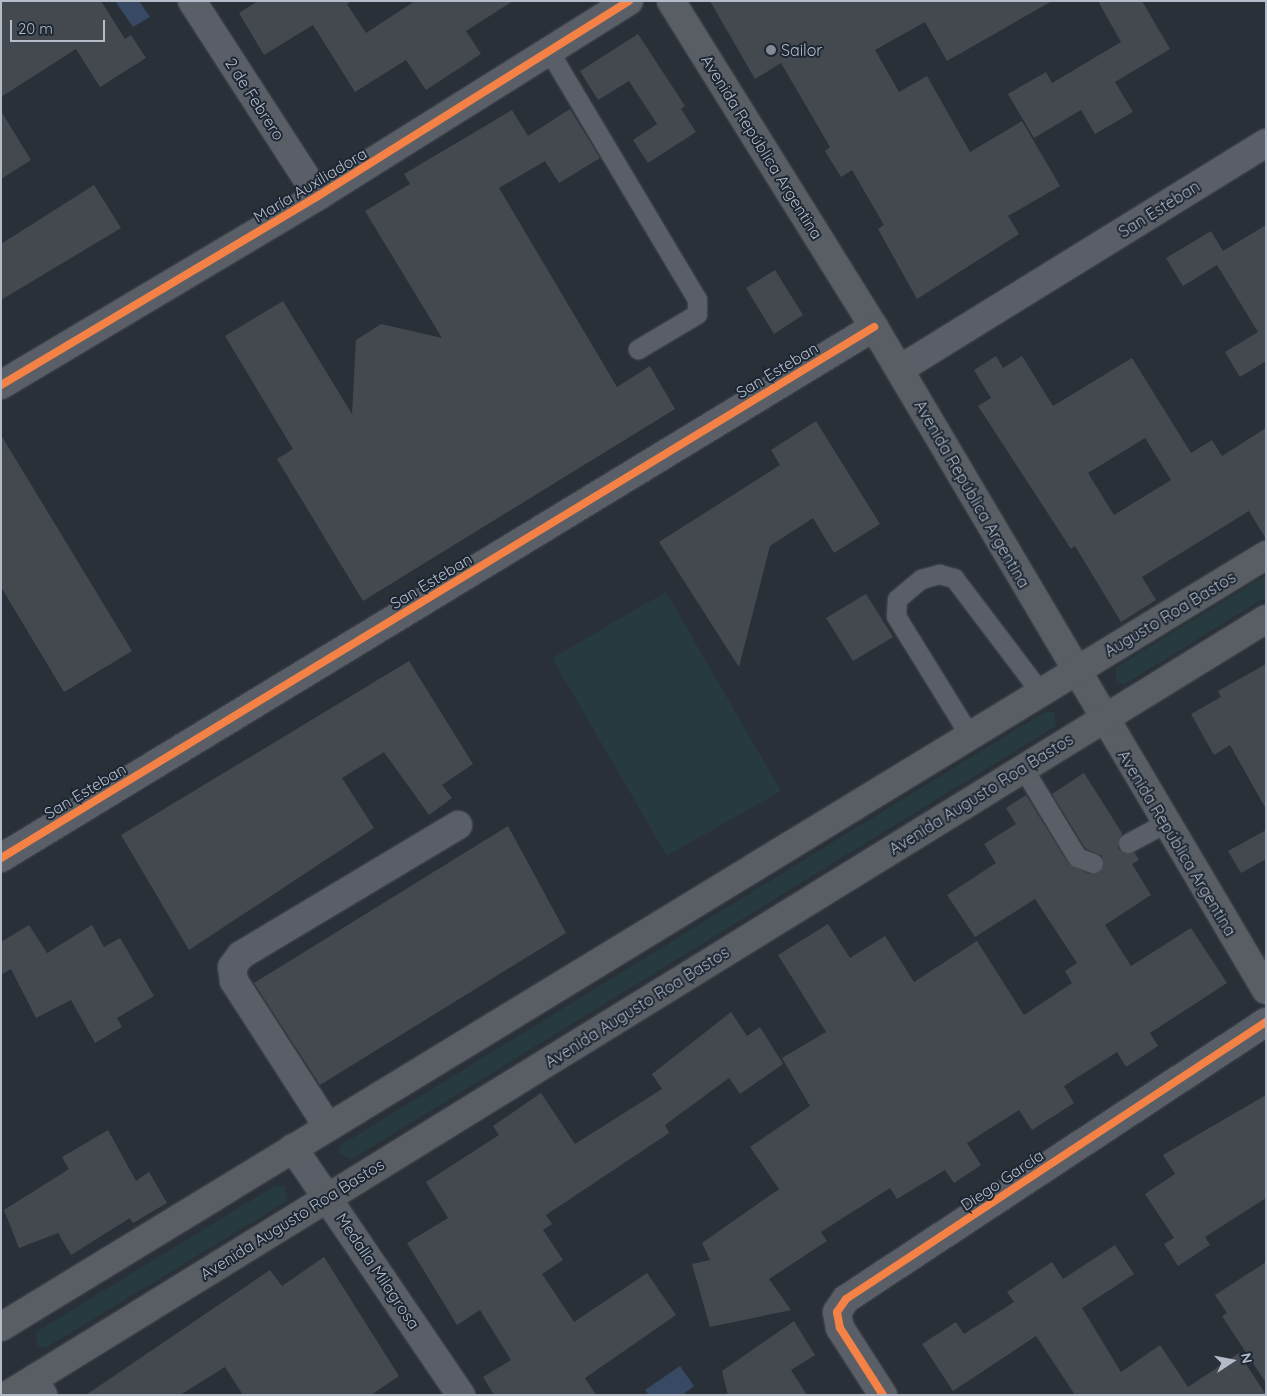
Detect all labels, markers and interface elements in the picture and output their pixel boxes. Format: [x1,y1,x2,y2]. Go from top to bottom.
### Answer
scale bar [12,10,108,42]
text: 20 m [18,19,53,38]
place label: Sailor [781,40,822,60]
marker: Sailor [765,44,777,56]
street label: Avenida República Argentina [697,51,827,243]
street label: 2 de Febrero [221,54,289,144]
street label: María Auxiliadora [250,144,370,226]
street label: San Esteban [1115,177,1203,241]
street label: San Esteban [733,338,821,402]
street label: Avenida República Argentina [910,397,1034,591]
street label: San Esteban [387,549,475,613]
street label: Augusto Roa Bastos [1101,567,1239,661]
street label: Avenida Augusto Roa Bastos [885,729,1077,859]
street label: Avenida República Argentina [1114,747,1240,939]
street label: San Esteban [41,759,129,823]
street label: Avenida Augusto Roa Bastos [541,942,733,1072]
street label: Diego García [957,1145,1047,1215]
street label: Avenida Augusto Roa Bastos [196,1154,388,1284]
street label: Medalla Milagrosa [332,1209,424,1333]
north arrow [1207,1336,1257,1386]
text: N [1237,1351,1257,1365]

